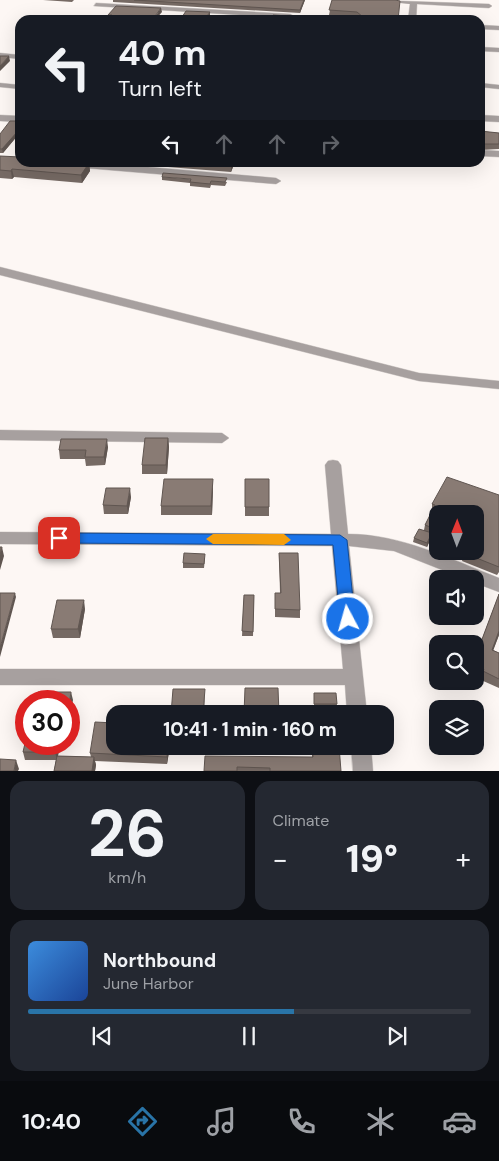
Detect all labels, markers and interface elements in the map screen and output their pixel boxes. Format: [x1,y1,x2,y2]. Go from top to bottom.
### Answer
text: 40 m [118,30,207,76]
icon: left [35,35,100,100]
text: Turn left [118,74,202,103]
icon: left [157,130,185,158]
icon: ahead [210,130,238,158]
icon: ahead [263,130,291,158]
icon: right [316,130,344,158]
north arrow [429,505,484,560]
map controls [429,505,484,755]
pin [38,517,80,559]
icon: arrive [45,524,73,552]
button: sound [429,570,484,625]
position arrow [321,592,373,644]
button: search [429,635,484,690]
speed limit sign: 30 [15,690,80,755]
button: layers [429,700,484,755]
text: 10:41 · 1 min · 160 m [163,717,337,742]
text: 26 [88,792,167,876]
text: Climate [273,810,329,831]
text: 19° [346,834,398,884]
text: − [273,841,288,878]
text: + [456,841,471,878]
text: km/h [108,867,146,888]
text: Northbound [103,948,216,973]
text: June Harbor [103,973,194,994]
icon: previous [88,1022,116,1050]
icon: pause [235,1022,263,1050]
icon: next [383,1022,411,1050]
icon: directions [125,1104,160,1139]
icon: music [204,1104,239,1139]
icon: phone [284,1104,319,1139]
icon: climate [363,1104,398,1139]
icon: car [442,1104,477,1139]
text: 10:40 [22,1107,81,1136]

